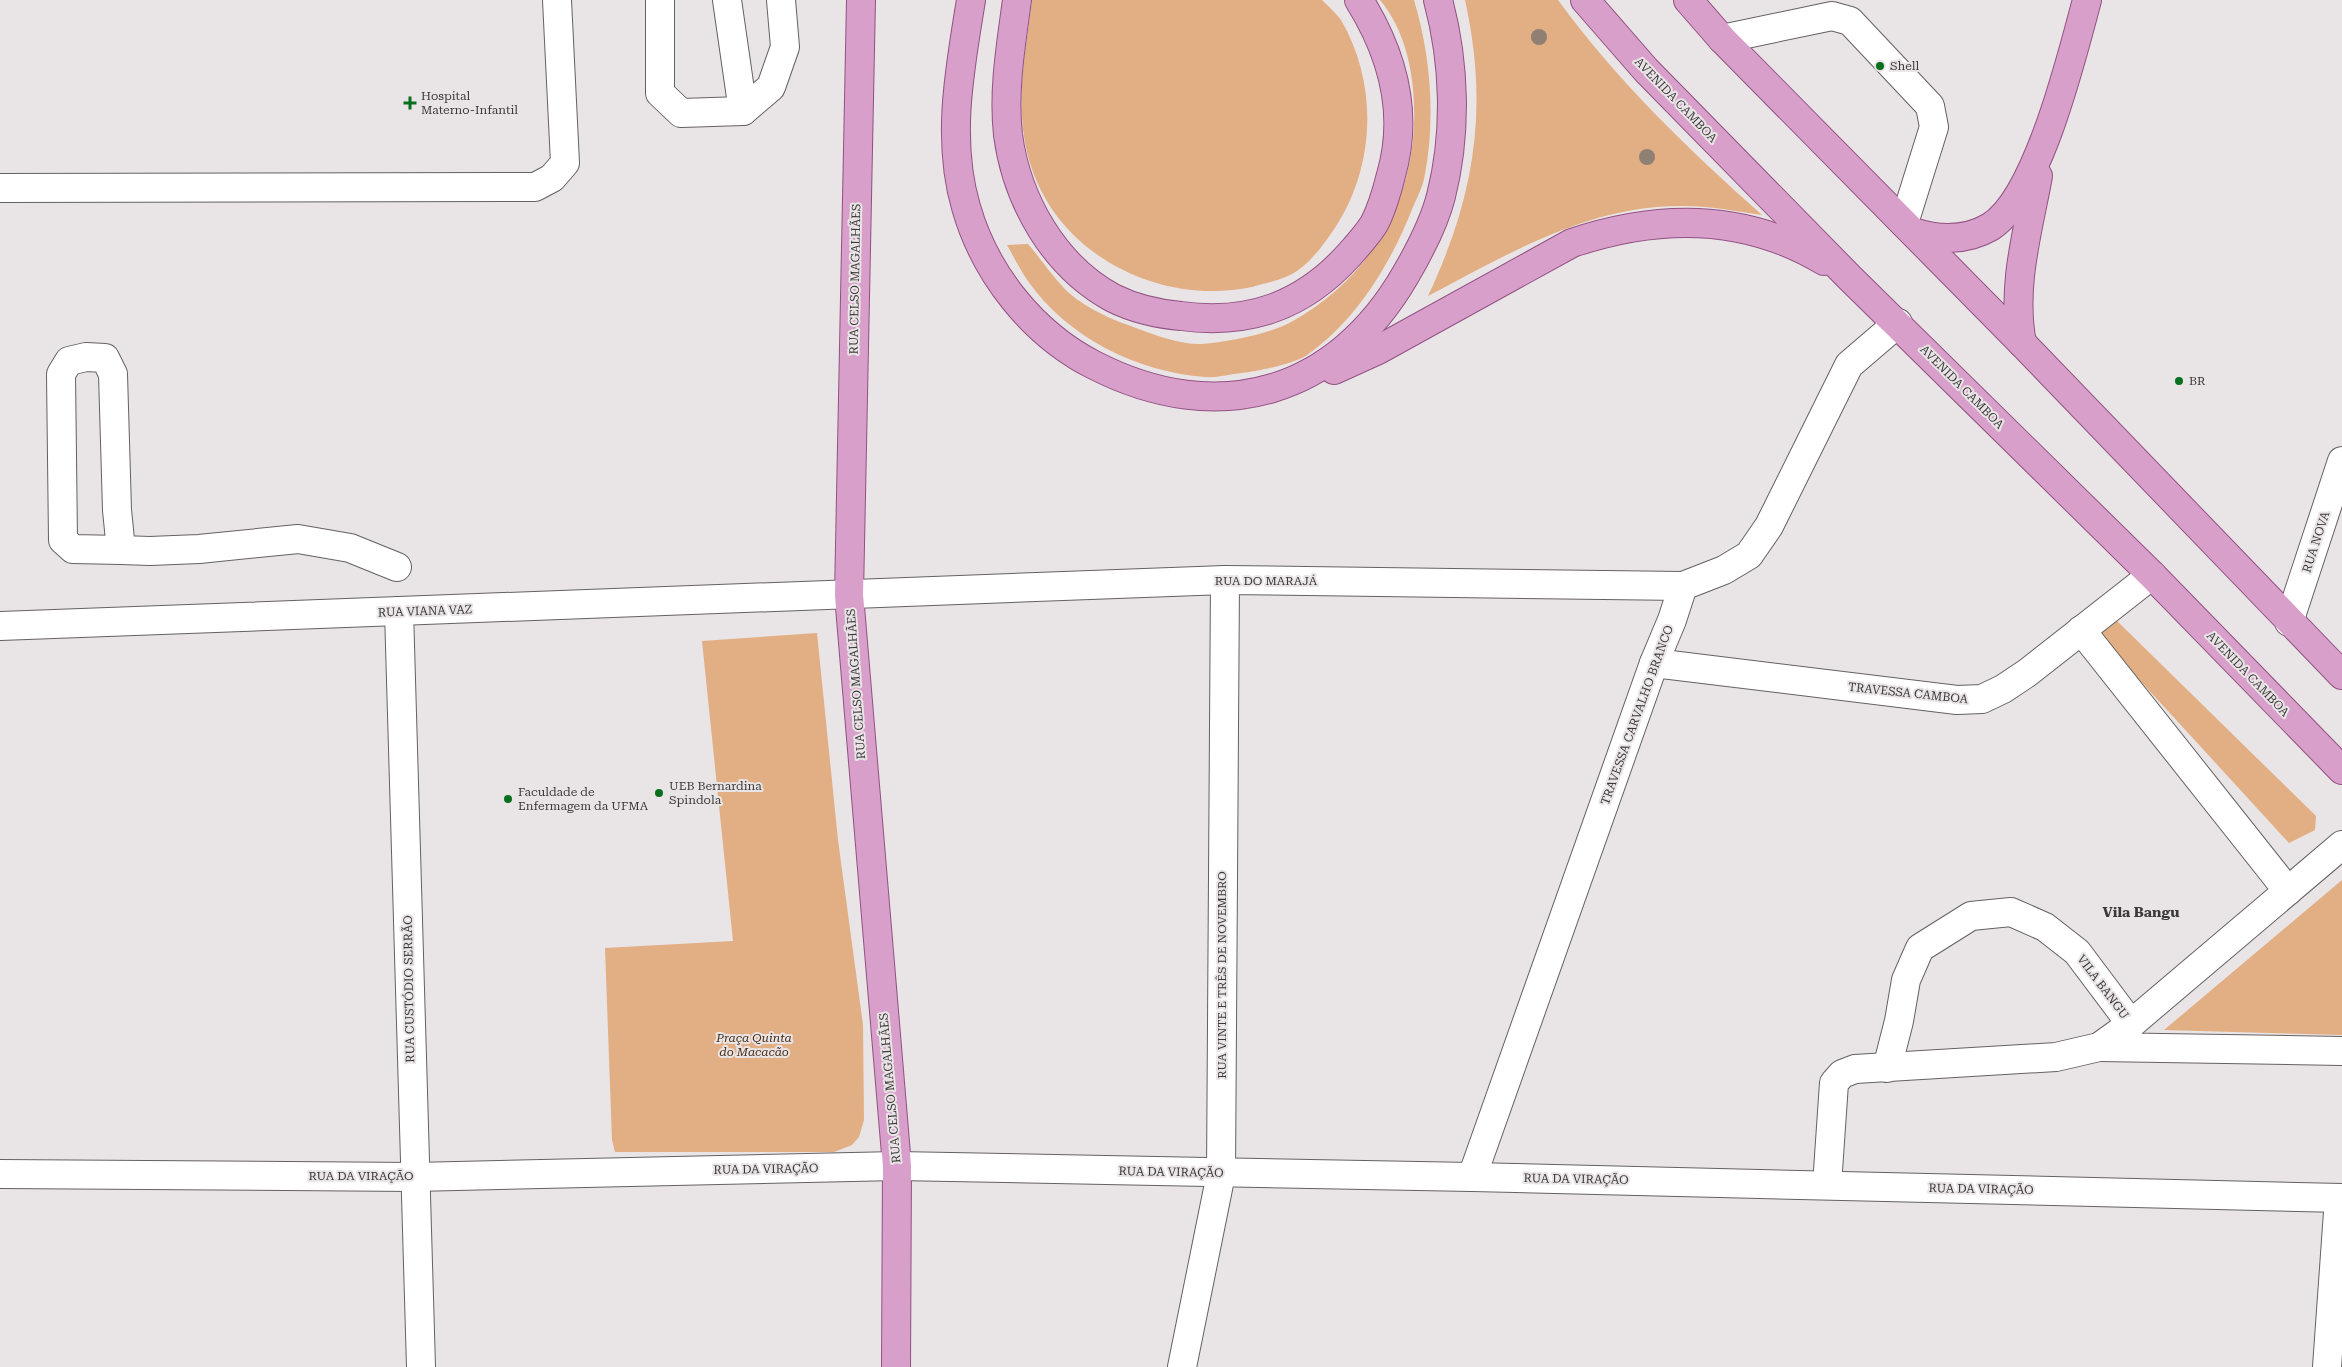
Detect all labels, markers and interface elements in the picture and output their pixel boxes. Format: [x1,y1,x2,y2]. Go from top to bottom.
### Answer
street label: AVENIDA CAMBOA [1632,55,1721,146]
place label: Shell [1890,59,1919,73]
marker: Shell [1874,60,1886,72]
place label: Hospital Materno-Infantil [421,89,518,117]
marker: Hospital Materno-Infantil [403,96,417,110]
street label: RUA CELSO MAGALHÃES [847,203,863,355]
street label: AVENIDA CAMBOA [1917,342,2007,432]
place label: BR [2189,374,2206,388]
marker: BR [2173,375,2185,387]
street label: RUA NOVA [2300,509,2333,574]
street label: RUA DO MARAJÁ [1215,574,1318,588]
street label: RUA VIANA VAZ [378,602,472,620]
street label: RUA CELSO MAGALHÃES [844,608,868,760]
street label: TRAVESSA CARVALHO BRANCO [1598,623,1676,807]
street label: AVENIDA CAMBOA [2204,629,2293,720]
street label: TRAVESSA CAMBOA [1847,680,1969,706]
place label: UEB Bernardina Spindola [669,779,762,807]
place label: Faculdade de Enfermagem da UFMA [518,785,649,813]
marker: UEB Bernardina Spindola [653,787,665,799]
marker: Faculdade de Enfermagem da UFMA [502,793,514,805]
street label: RUA VINTE E TRÊS DE NOVEMBRO [1215,871,1229,1079]
district label: Vila Bangu [2103,904,2179,920]
street label: RUA CUSTÓDIO SERRÃO [401,915,417,1063]
street label: VILA BANGU [2074,952,2132,1022]
street label: RUA CELSO MAGALHÃES [876,1012,904,1164]
park label: Praça Quinta do Macacão [715,1031,792,1059]
street label: RUA DA VIRAÇÃO [713,1161,819,1177]
street label: RUA DA VIRAÇÃO [1118,1164,1224,1180]
street label: RUA DA VIRAÇÃO [309,1169,413,1183]
street label: RUA DA VIRAÇÃO [1523,1171,1629,1187]
street label: RUA DA VIRAÇÃO [1928,1181,2034,1197]

